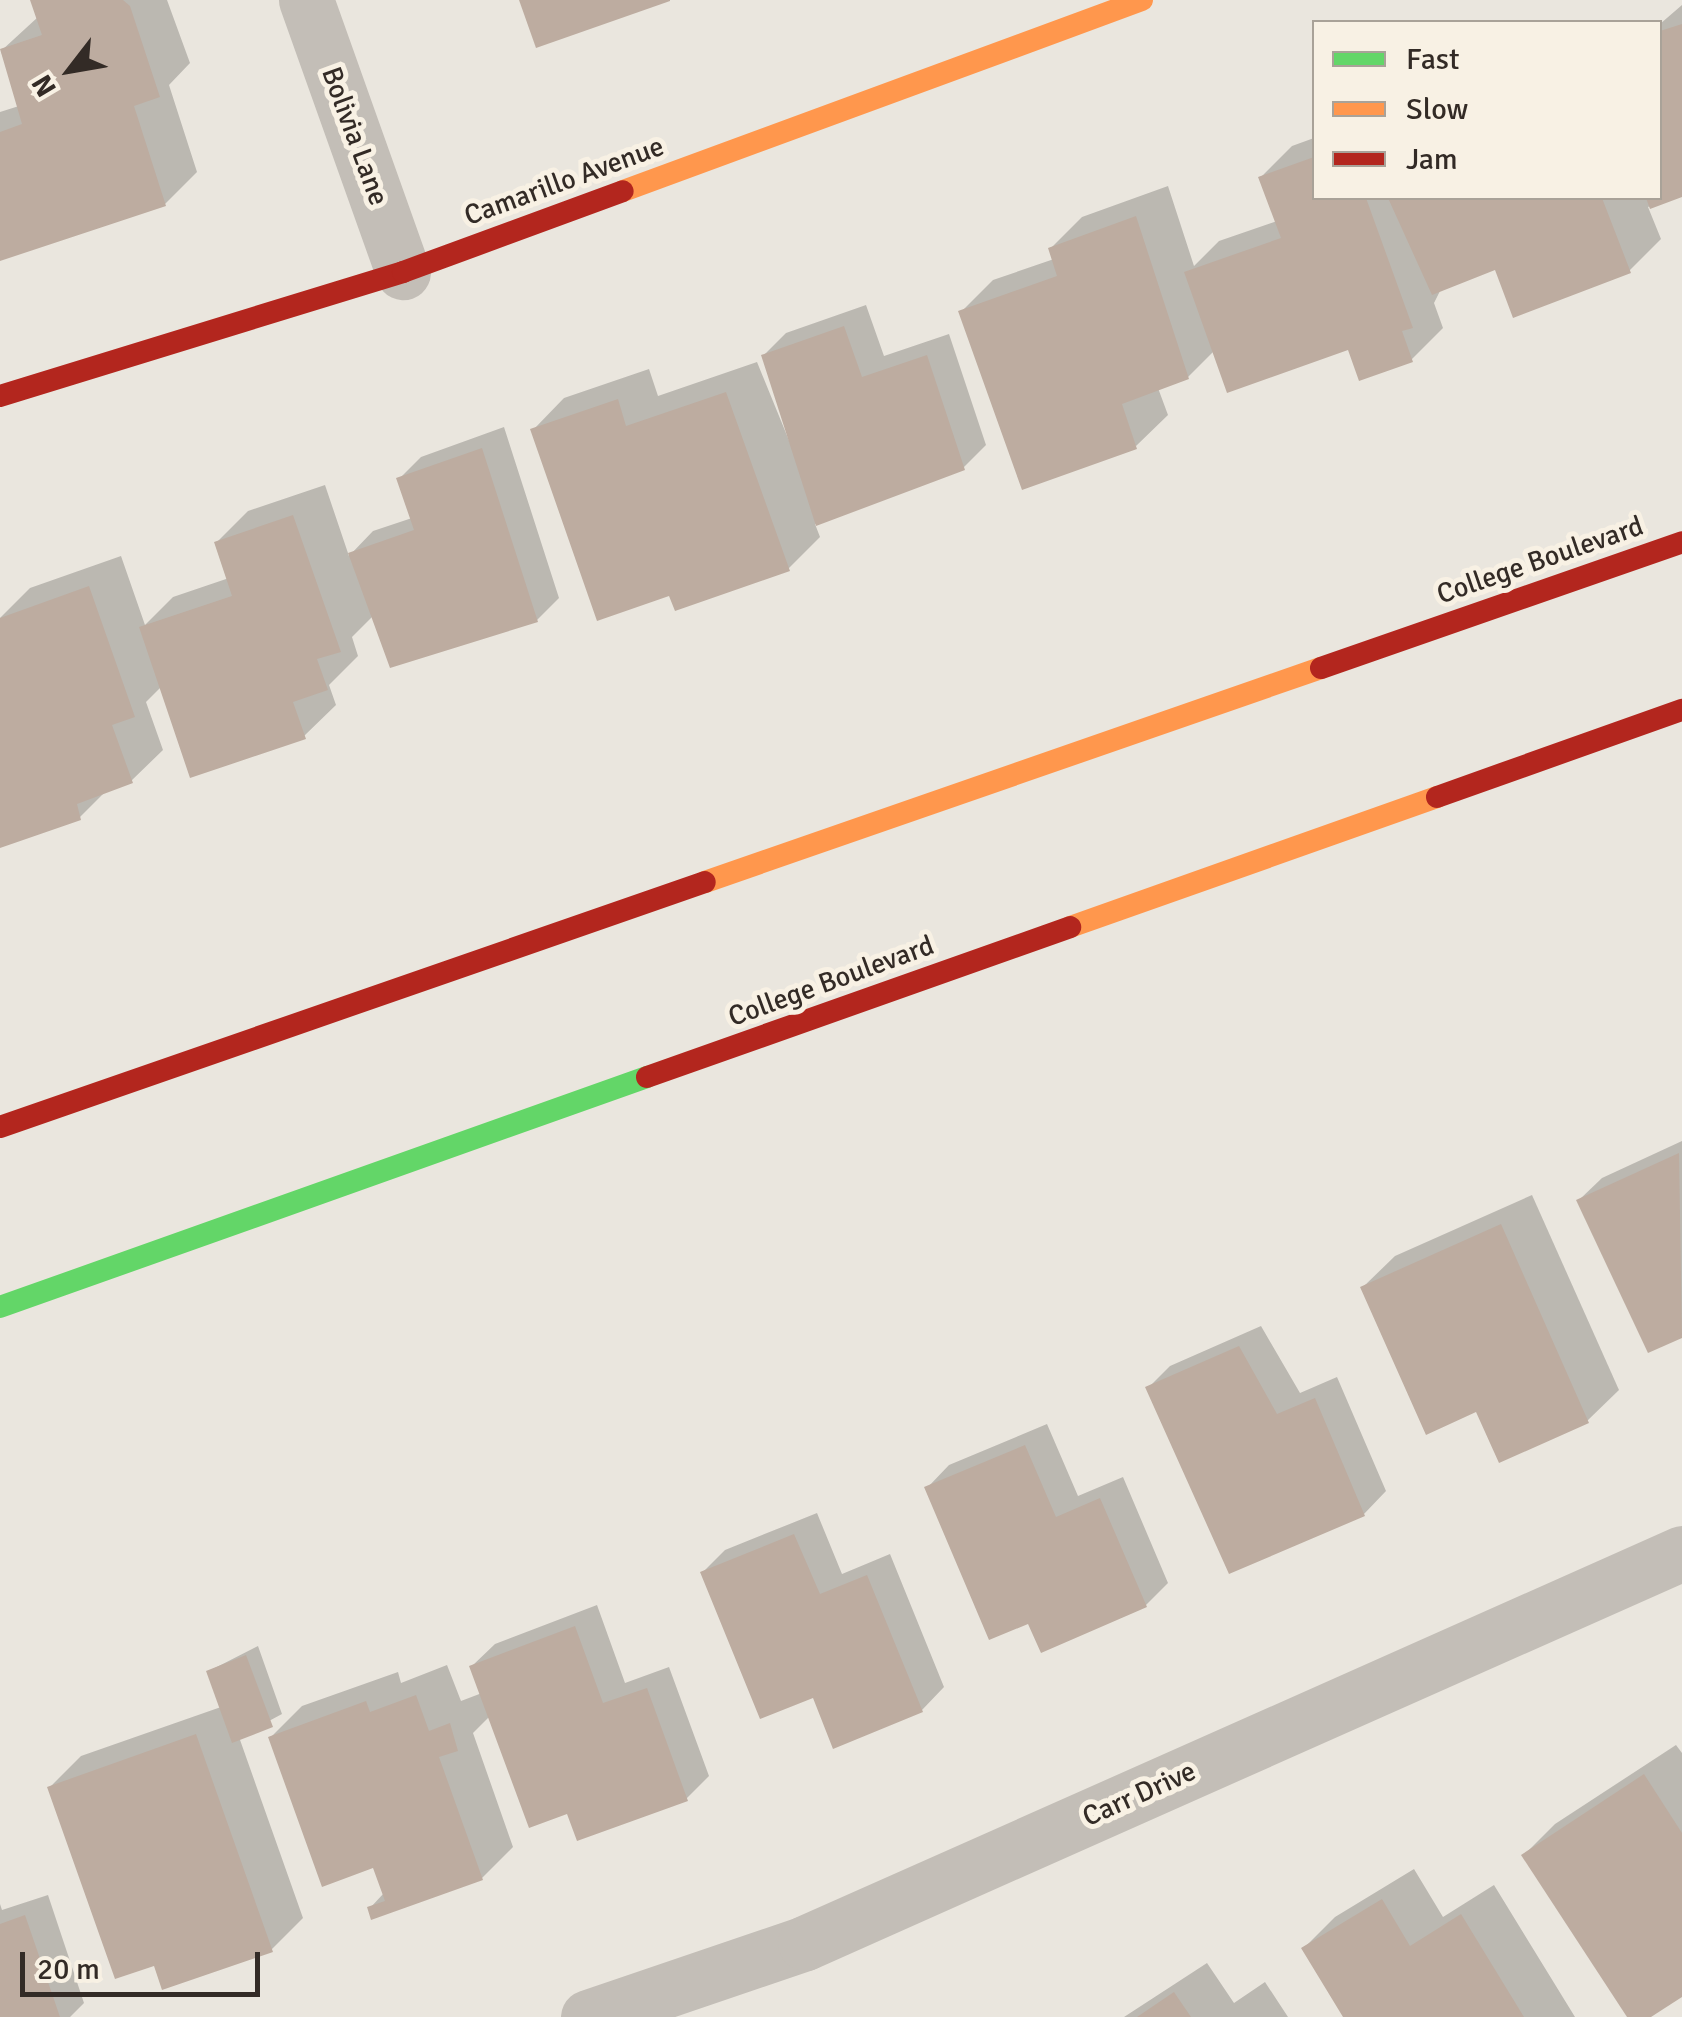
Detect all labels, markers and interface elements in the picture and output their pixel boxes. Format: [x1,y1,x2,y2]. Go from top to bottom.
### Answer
north arrow [20,20,120,120]
legend [1312,20,1662,200]
text: Fast [1406,41,1459,78]
street label: Bolivia Lane [314,62,396,210]
text: N [25,68,64,103]
text: Slow [1406,91,1468,128]
street label: Camarillo Avenue [460,129,668,233]
text: Jam [1406,141,1458,178]
street label: College Boulevard [1432,509,1648,611]
street label: College Boulevard [724,928,938,1034]
street label: Carr Drive [1077,1754,1201,1834]
scale bar [25,1932,265,1994]
text: 20 m [37,1951,100,1988]

